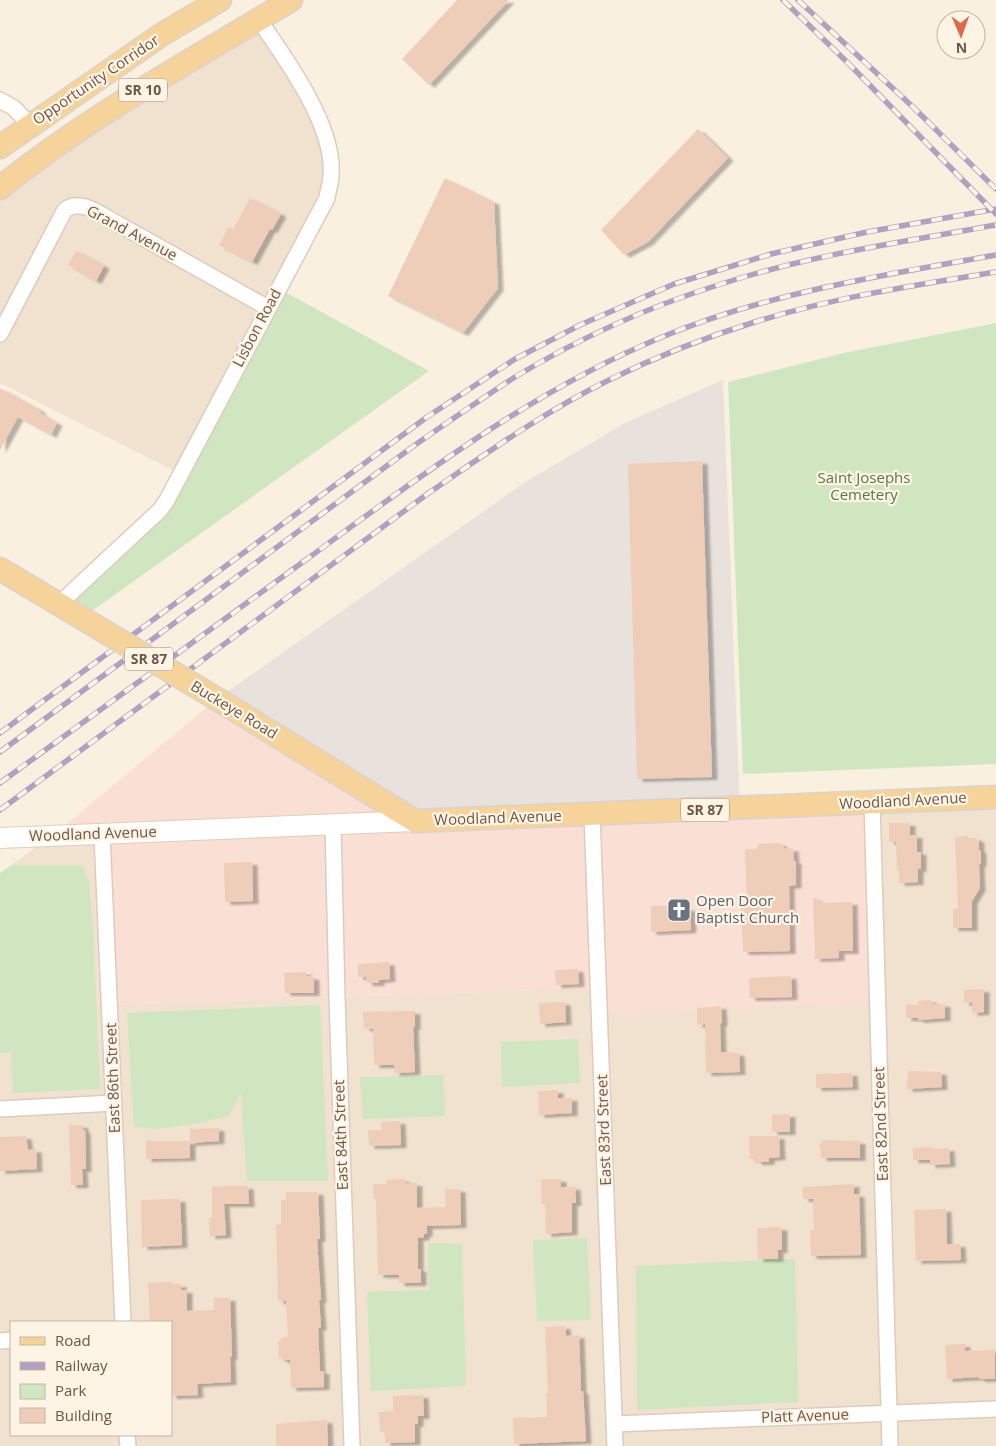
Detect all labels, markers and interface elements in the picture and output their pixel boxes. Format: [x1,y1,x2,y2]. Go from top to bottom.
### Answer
north arrow [936,10,986,60]
street label: Opportunity Corridor [28,29,163,129]
text: N [955,39,967,58]
road number: SR 10 [119,78,167,102]
street label: Grand Avenue [84,200,181,264]
street label: Lisbon Road [227,285,285,370]
park label: Saint Josephs Cemetery [818,467,910,504]
road number: SR 87 [125,648,173,671]
street label: Buckeye Road [187,675,282,743]
street label: Woodland Avenue [839,787,967,813]
road number: SR 87 [681,798,729,822]
street label: Woodland Avenue [434,805,562,829]
street label: Woodland Avenue [29,821,157,845]
place label: Open Door Baptist Church [696,890,799,927]
church icon: Open Door Baptist Church [666,897,692,923]
street label: East 86th Street [100,1022,124,1134]
street label: East 82nd Street [868,1067,892,1182]
street label: East 83rd Street [591,1074,615,1186]
street label: East 84th Street [328,1079,352,1191]
legend [10,1321,172,1436]
text: Road [55,1330,91,1350]
text: Railway [55,1355,108,1375]
text: Park [55,1380,86,1400]
street label: Platt Avenue [761,1403,849,1427]
text: Building [55,1405,112,1425]

